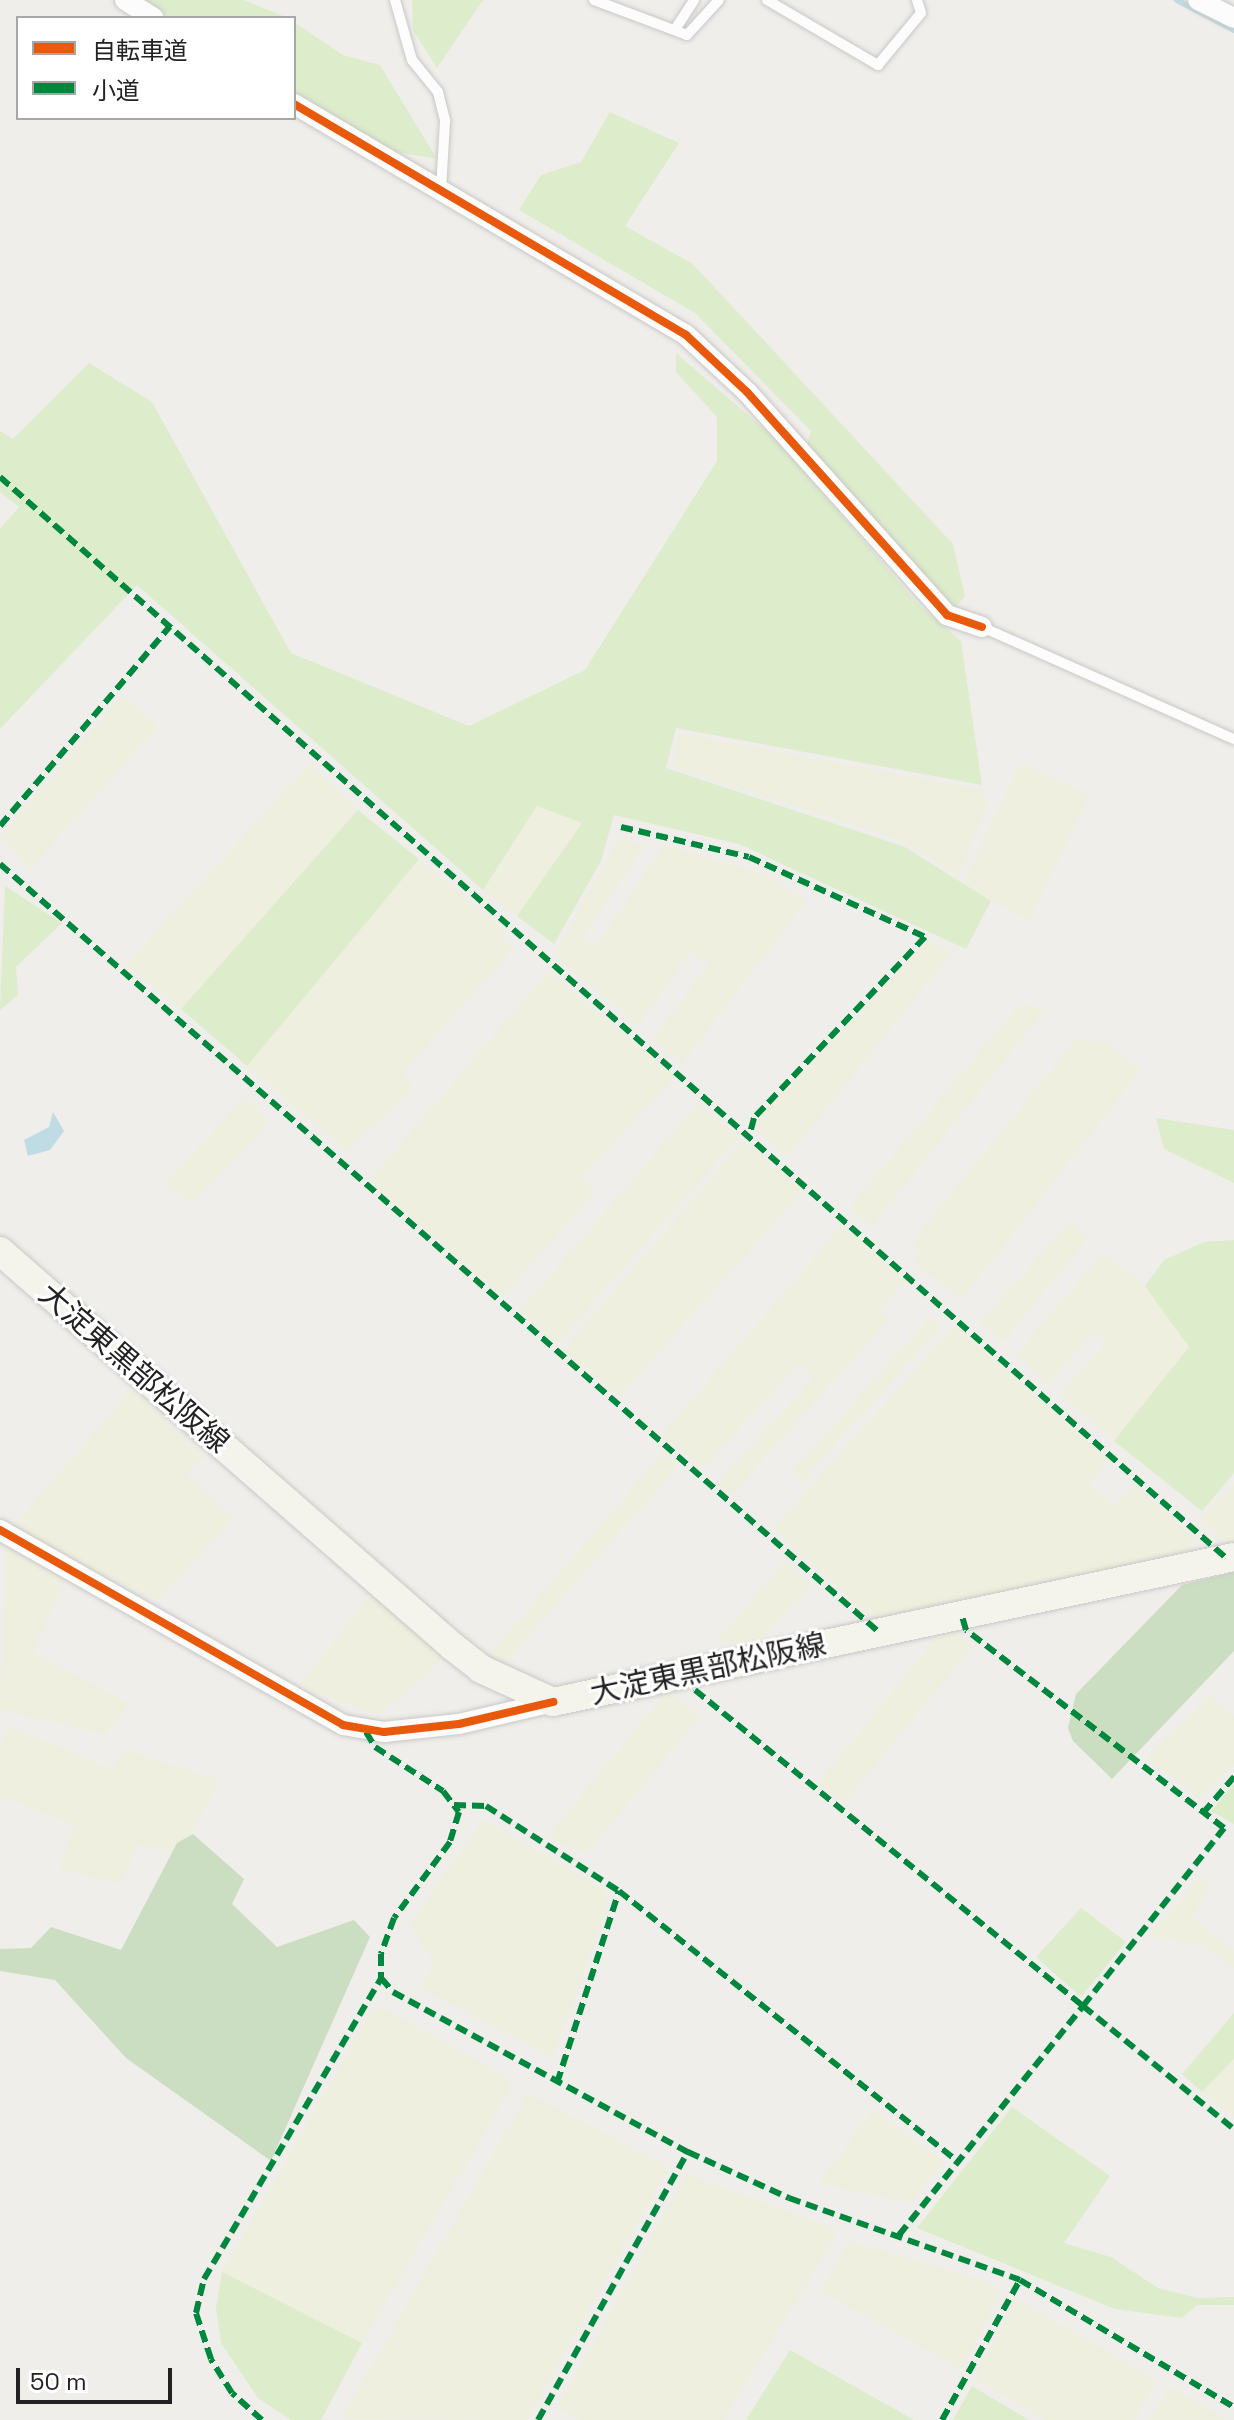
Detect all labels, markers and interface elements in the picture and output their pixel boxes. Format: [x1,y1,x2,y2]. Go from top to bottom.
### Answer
legend [16,16,296,120]
text: 自転車道 [92,35,188,66]
text: 小道 [92,75,140,106]
street label: 大淀東黒部松阪線 [32,1276,236,1460]
street label: 大淀東黒部松阪線 [587,1626,829,1712]
scale bar [20,2352,176,2402]
text: 50 m [30,2366,87,2397]

